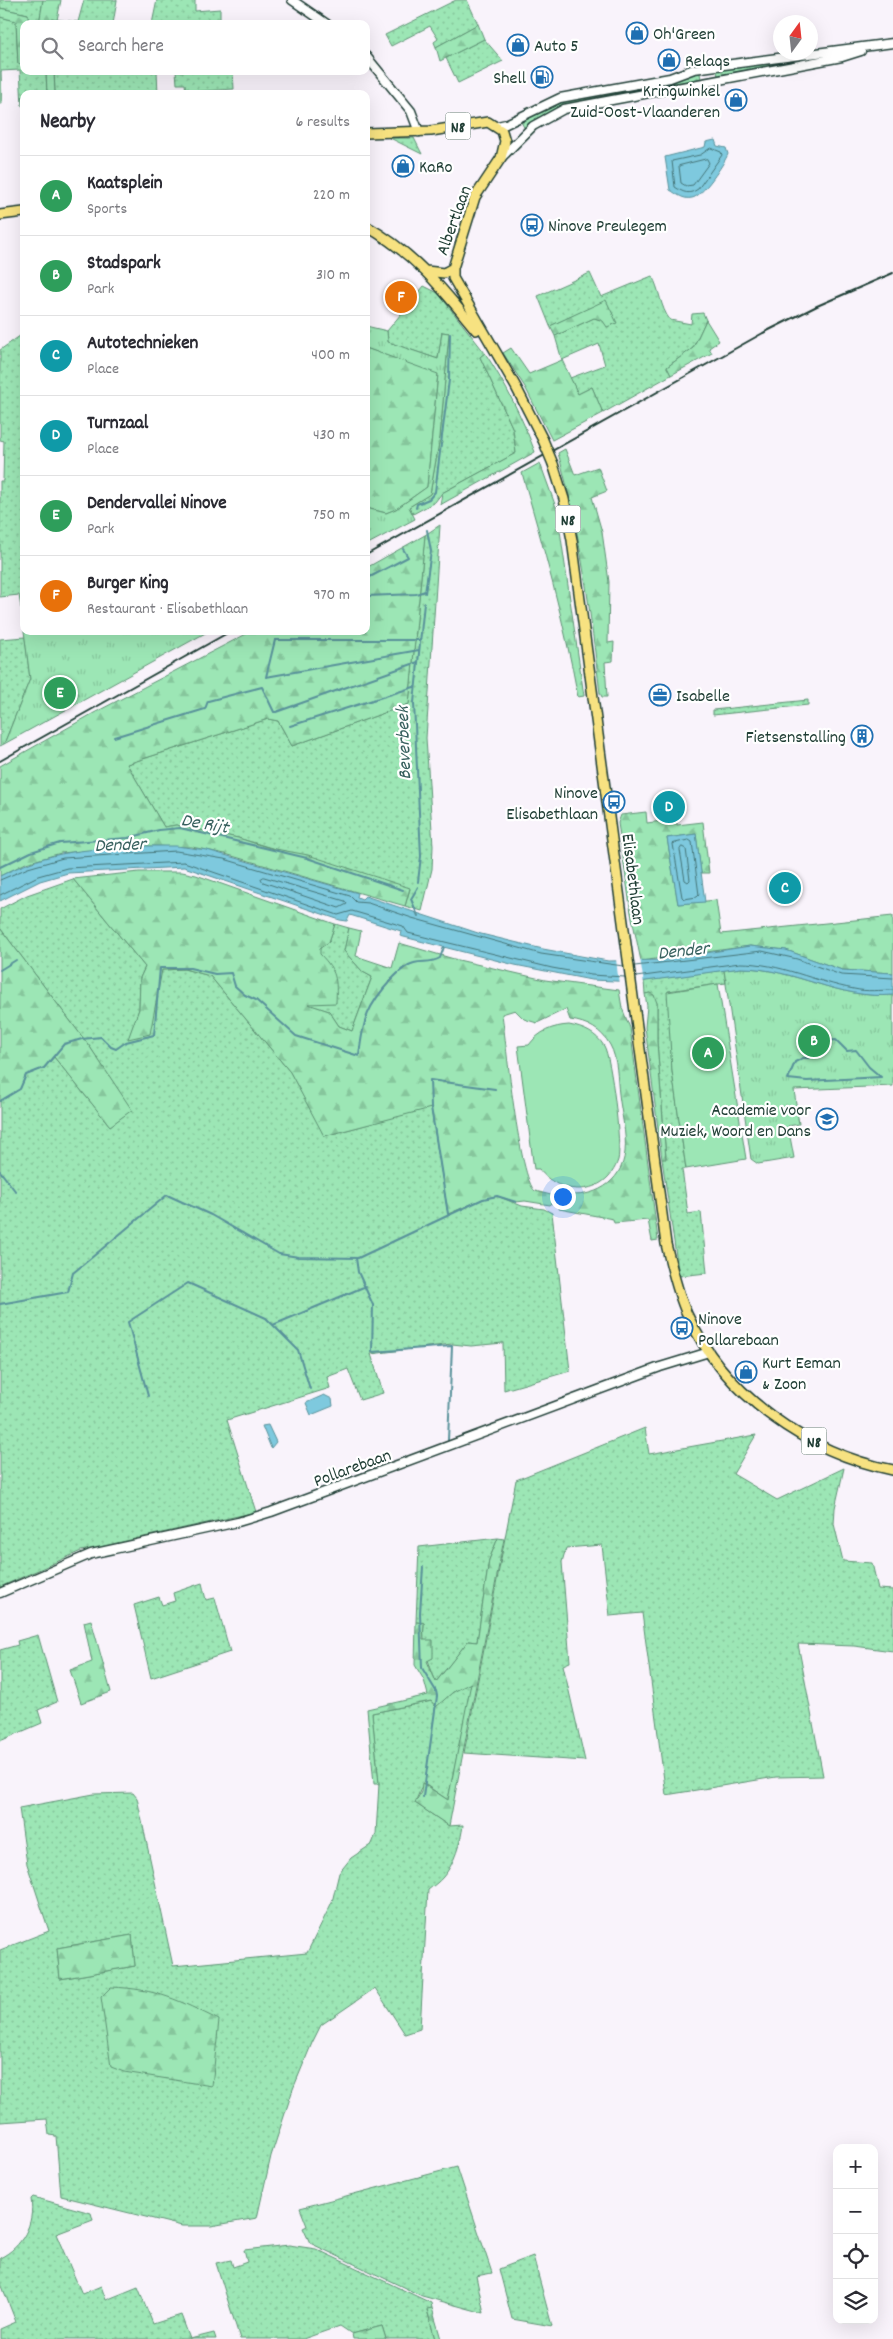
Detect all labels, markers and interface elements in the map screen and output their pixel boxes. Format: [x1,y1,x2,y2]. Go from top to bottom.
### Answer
north arrow [773,15,818,60]
search box [20,20,370,75]
shop icon: Oh'Green [625,21,649,45]
place label: Oh'Green [653,23,715,48]
shop icon: Auto 5 [506,33,530,57]
icon: search [38,34,66,62]
text: Search here [78,34,164,61]
place label: Auto 5 [534,35,579,60]
shop icon: Relaqs [657,48,681,72]
place label: Relaqs [685,50,730,75]
fuel station icon: Shell [530,65,554,89]
place label: Shell [493,67,527,92]
place label: Kringwinkel Zuid-Oost-Vlaanderen [570,80,721,126]
shop icon: Kringwinkel Zuid-Oost-Vlaanderen [724,88,748,112]
text: Nearby [40,108,95,138]
text: 6 results [295,111,350,134]
road number: N8 [446,112,470,140]
shop icon: KaRo [391,154,415,178]
place label: KaRo [419,156,453,181]
text: Kaatsplein [87,171,163,198]
street label: Albertlaan [431,182,480,259]
text: A [52,184,60,207]
text: 220 m [313,184,350,207]
text: Sports [87,198,127,221]
bus stop icon: Ninove Preulegem [520,213,544,237]
place label: Ninove Preulegem [548,215,667,240]
text: Stadspark [87,251,161,278]
text: B [52,264,60,287]
text: 310 m [316,264,350,287]
text: Park [87,278,114,301]
pin: F [385,278,417,316]
text: Autotechnieken [87,331,198,358]
text: C [52,344,60,367]
text: 400 m [311,344,350,367]
text: Place [87,358,119,381]
text: Turnzaal [87,411,148,438]
text: D [52,424,60,447]
text: 430 m [313,424,350,447]
text: Place [87,438,119,461]
text: Dendervallei Ninove [87,491,227,518]
text: E [52,504,60,527]
text: 750 m [313,504,350,527]
road number: N8 [556,506,580,532]
text: Park [87,518,114,541]
text: Burger King [87,571,169,598]
text: F [52,584,60,607]
text: 970 m [313,584,350,607]
text: Restaurant · Elisabethlaan [87,598,248,621]
pin: E [44,674,76,712]
office icon: Isabelle [648,683,672,707]
place label: Isabelle [676,685,730,710]
water label: Beverbeek [391,704,420,780]
building icon: Fietsenstalling [850,724,874,748]
place label: Fietsenstalling [746,726,846,751]
place label: Ninove Elisabethlaan [506,782,598,828]
pin: D [653,788,685,826]
bus stop icon: Ninove Elisabethlaan [602,790,626,814]
water label: De Rijt [179,808,232,843]
water label: Dender [94,832,148,861]
street label: Elisabethlaan [614,832,650,926]
pin: C [769,869,801,907]
water label: Dender [656,936,712,969]
pin: B [798,1022,830,1060]
pin: A [692,1034,724,1072]
place label: Academie voor Muziek, Woord en Dans [660,1099,811,1145]
school or university icon: Academie voor Muziek, Woord en Dans [815,1107,839,1131]
your location [550,1184,576,1210]
place label: Ninove Pollarebaan [698,1308,779,1354]
bus stop icon: Ninove Pollarebaan [670,1316,694,1340]
place label: Kurt Eeman & Zoon [762,1352,841,1398]
shop icon: Kurt Eeman & Zoon [734,1360,758,1384]
road number: N8 [802,1428,826,1454]
street label: Pollarebaan [311,1444,395,1495]
map controls [833,2144,878,2324]
button: + [833,2144,878,2189]
button: − [833,2189,878,2234]
button: locate [833,2234,878,2279]
button: layers [833,2279,878,2324]

